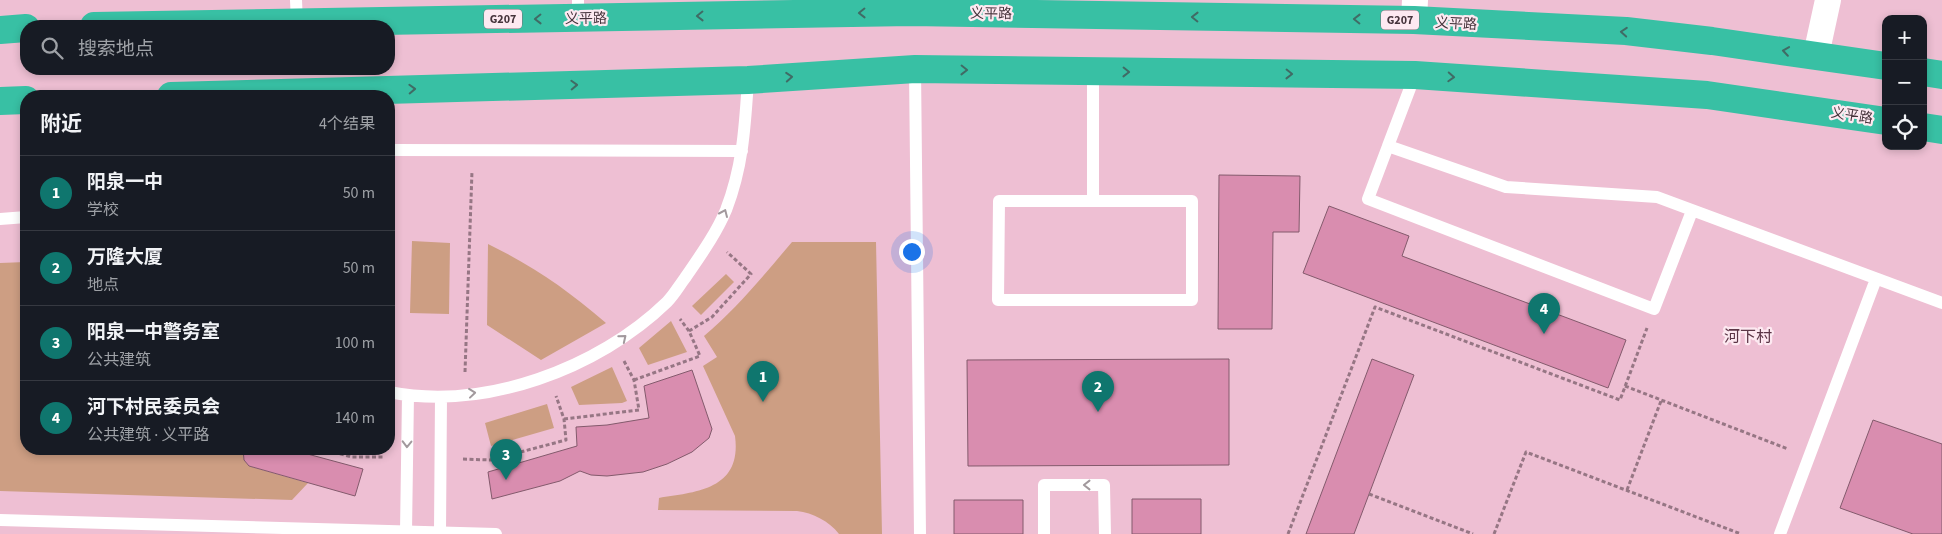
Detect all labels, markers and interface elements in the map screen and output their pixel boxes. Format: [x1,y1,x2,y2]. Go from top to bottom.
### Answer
street label: 义平路 [970,4,1012,24]
one-way arrow [858,8,866,18]
street label: 义平路 [565,9,607,29]
road number: G207 [484,10,522,28]
road number: G207 [1381,10,1419,30]
one-way arrow [696,11,704,21]
one-way arrow [1190,12,1198,22]
street label: 义平路 [1434,13,1477,35]
one-way arrow [533,14,541,24]
one-way arrow [1353,14,1361,25]
map controls [1882,15,1927,150]
button: + [1882,15,1927,60]
search box [20,20,395,75]
one-way arrow [1620,26,1628,37]
icon: search [38,34,66,62]
text: 搜索地点 [78,36,154,63]
one-way arrow [1781,46,1789,57]
button: − [1882,60,1927,105]
one-way arrow [960,64,968,75]
one-way arrow [1122,66,1130,77]
one-way arrow [1285,69,1293,79]
one-way arrow [786,72,794,83]
one-way arrow [1447,72,1455,83]
one-way arrow [571,80,579,90]
one-way arrow [408,84,416,95]
street label: 义平路 [1830,103,1874,129]
button: locate [1882,105,1927,150]
text: 附近 [40,109,82,139]
text: 4个结果 [319,113,375,135]
text: 阳泉一中 [87,169,163,196]
text: 1 [52,182,60,204]
text: 50 m [343,182,375,204]
text: 学校 [87,199,119,221]
one-way arrow [717,209,728,218]
your location [899,239,925,265]
text: 万隆大厦 [87,244,163,271]
text: 2 [52,257,60,279]
text: 50 m [343,257,375,279]
text: 地点 [87,274,119,296]
pin: 4 [1528,293,1560,334]
text: 阳泉一中警务室 [87,319,220,346]
district label: 河下村 [1724,326,1772,348]
text: 3 [52,332,60,354]
text: 100 m [335,332,375,354]
one-way arrow [617,335,626,343]
text: 公共建筑 [87,349,151,371]
pin: 1 [747,361,779,402]
pin: 2 [1082,371,1114,412]
one-way arrow [468,388,476,399]
text: 河下村民委员会 [87,394,220,421]
text: 4 [52,407,60,429]
text: 140 m [335,407,375,429]
text: 公共建筑 · 义平路 [87,424,209,446]
pin: 3 [490,439,522,480]
one-way arrow [402,440,412,448]
one-way arrow [1083,480,1091,490]

